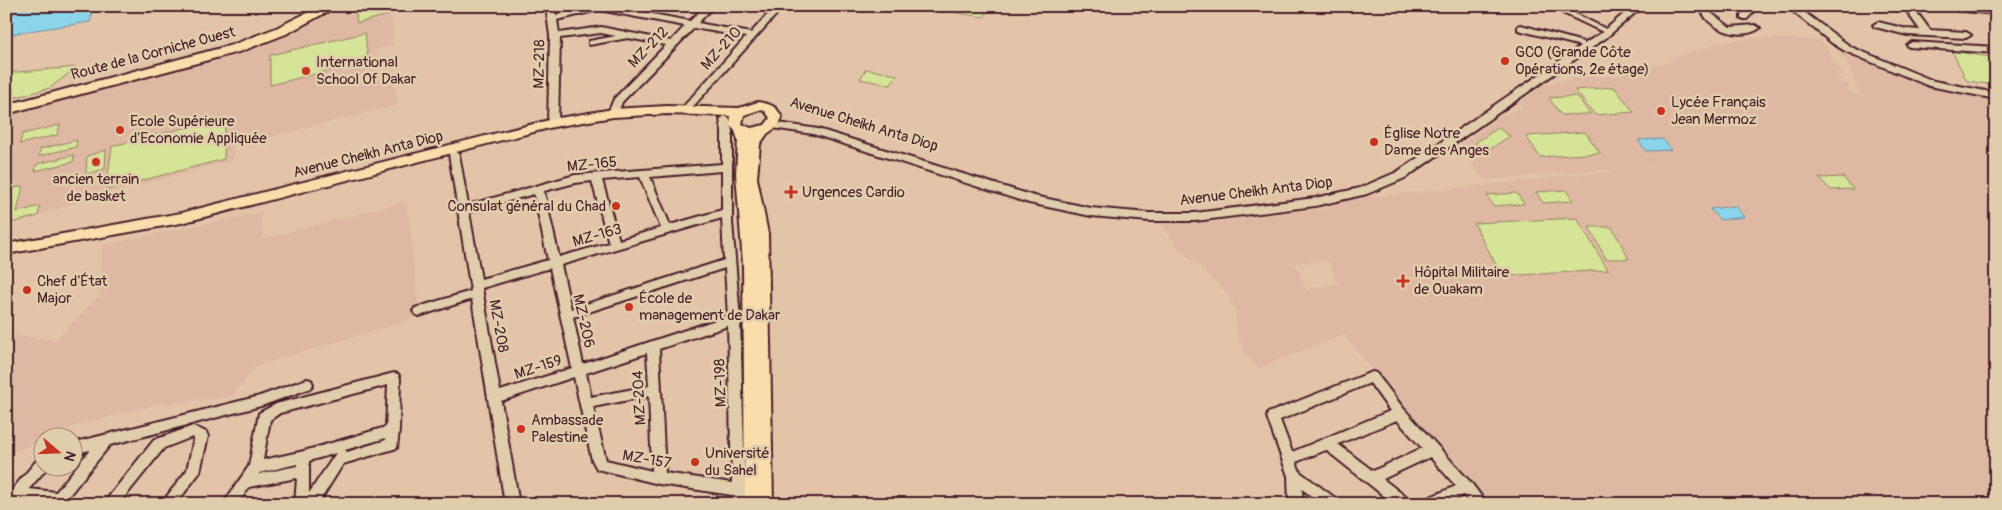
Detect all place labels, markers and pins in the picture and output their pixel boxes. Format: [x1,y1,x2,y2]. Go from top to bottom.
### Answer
place label: GCO (Grande Côte Opérations, 2e étage) [1515,43,1649,79]
place label: International School Of Dakar [316,53,417,89]
marker: GCO (Grande Côte Opérations, 2e étage) [1499,55,1511,67]
marker: International School Of Dakar [300,65,312,77]
place label: Lycée Français Jean Mermoz [1671,93,1766,129]
marker: Lycée Français Jean Mermoz [1655,105,1667,117]
place label: Ecole Supérieure d'Economie Appliquée [130,112,267,148]
marker: Ecole Supérieure d'Economie Appliquée [114,124,126,136]
place label: Église Notre Dame des Anges [1384,124,1489,160]
marker: Église Notre Dame des Anges [1368,136,1380,148]
marker: ancien terrain de basket [90,156,102,168]
place label: ancien terrain de basket [53,170,139,206]
place label: Urgences Cardio [802,183,905,202]
marker: Urgences Cardio [784,185,798,199]
place label: Consulat général du Chad [447,197,606,216]
marker: Consulat général du Chad [610,200,622,212]
place label: Hôpital Militaire de Ouakam [1414,263,1510,299]
place label: Chef d'État Major [37,272,108,308]
marker: Hôpital Militaire de Ouakam [1396,274,1410,288]
marker: Chef d'État Major [21,284,33,296]
place label: École de management de Dakar [639,289,781,325]
marker: École de management de Dakar [623,301,635,313]
place label: Ambassade Palestine [531,411,604,447]
marker: Ambassade Palestine [515,423,527,435]
place label: Université du Sahel [705,444,769,480]
marker: Université du Sahel [689,456,701,468]

